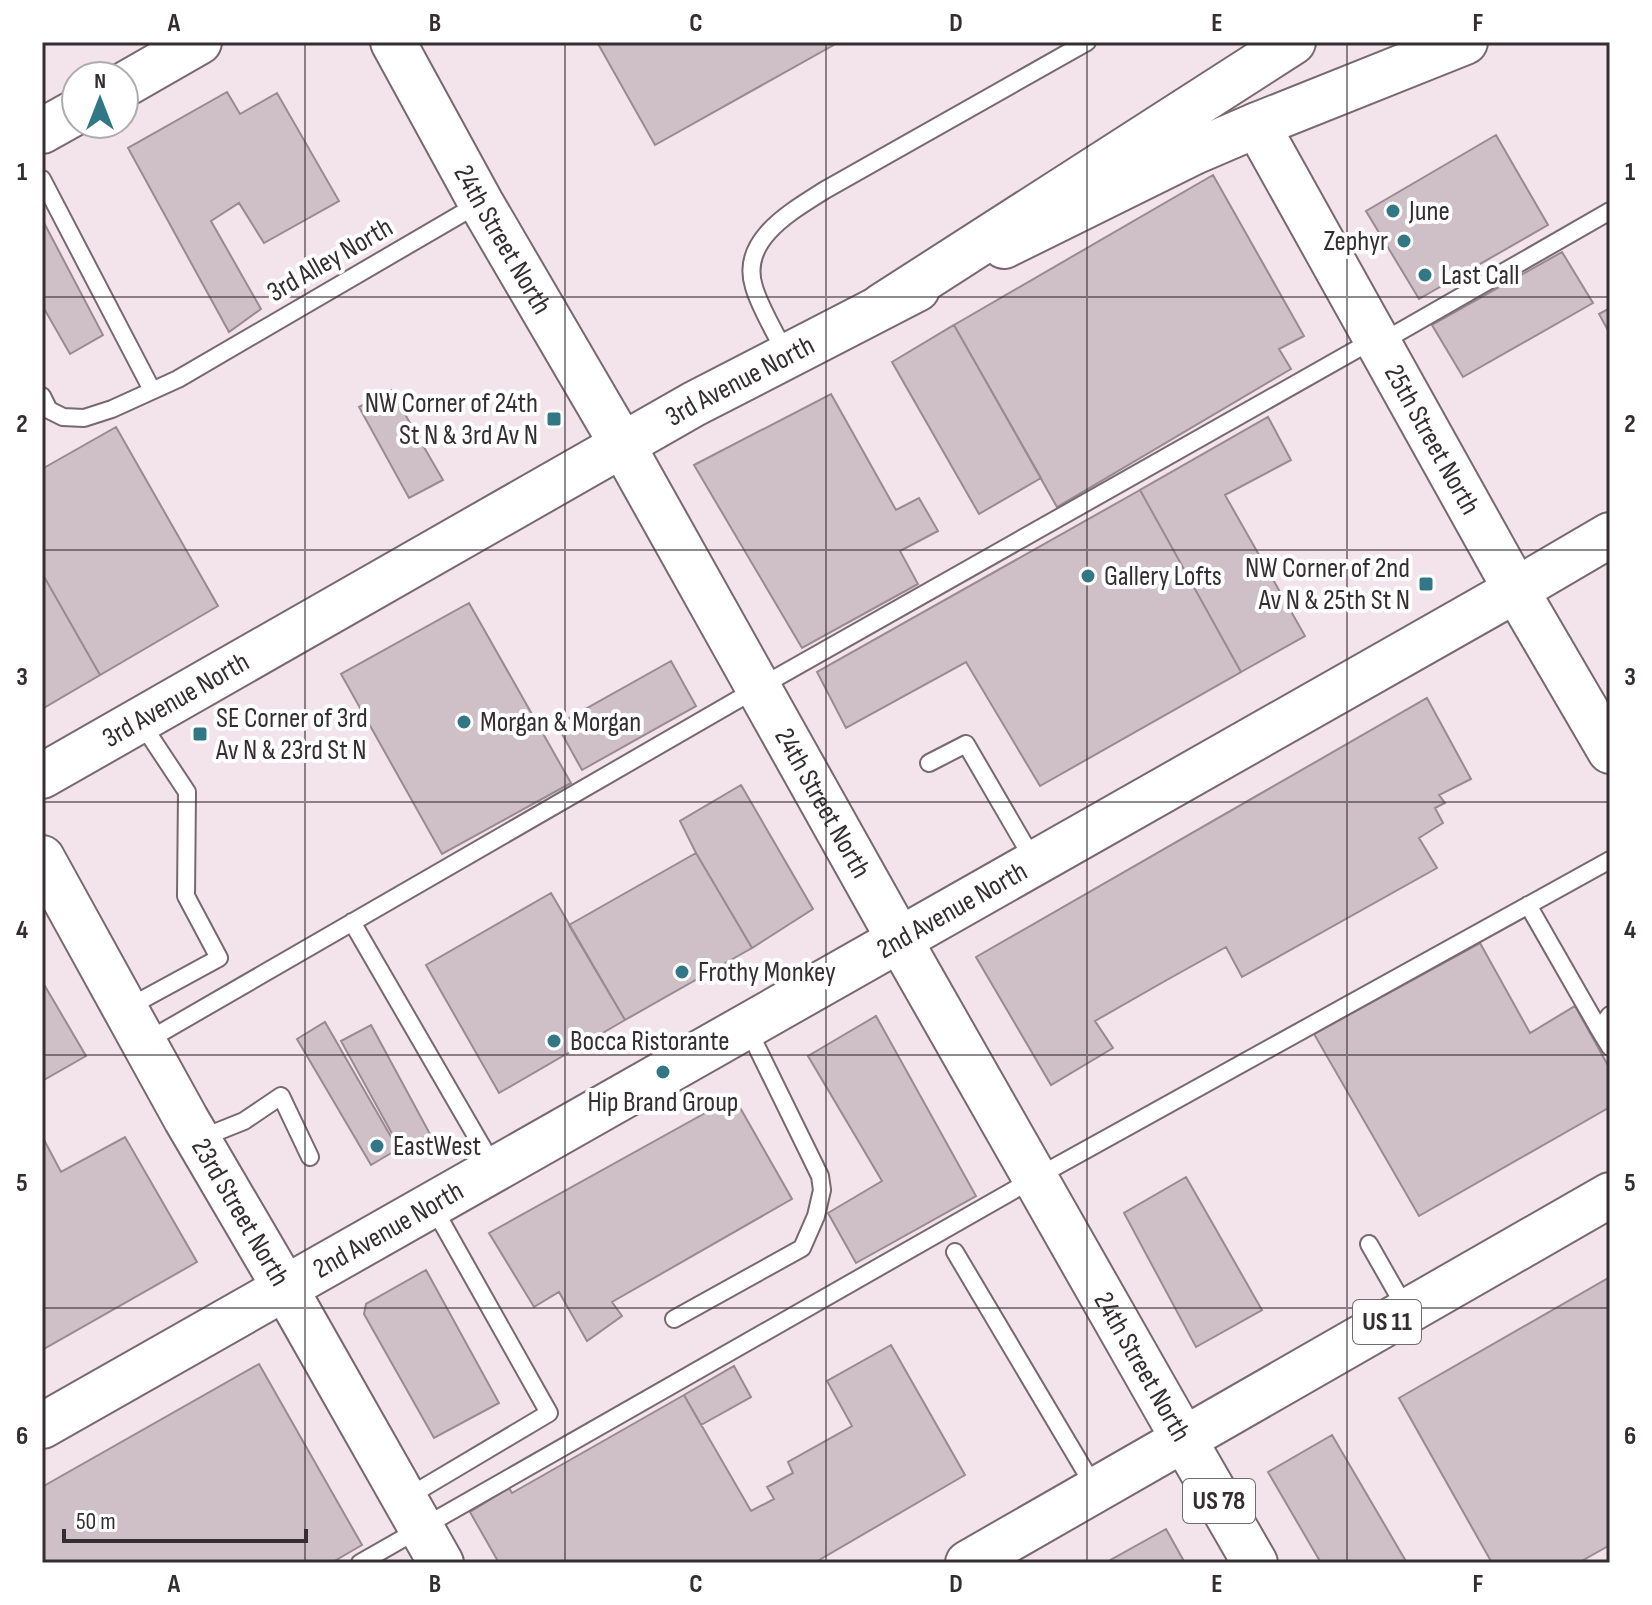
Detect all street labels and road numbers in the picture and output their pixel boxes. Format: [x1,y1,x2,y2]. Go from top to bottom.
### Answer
street label: 24th Street North [447,159,559,320]
street label: 3rd Alley North [261,211,399,309]
street label: 3rd Avenue North [660,328,820,433]
street label: 25th Street North [1377,359,1487,520]
street label: 3rd Avenue North [97,645,255,754]
street label: 24th Street North [768,722,878,884]
street label: 2nd Avenue North [871,854,1033,966]
street label: 23rd Street North [184,1132,297,1292]
street label: 2nd Avenue North [307,1174,469,1285]
street label: 24th Street North [1087,1286,1198,1447]
road number: US 11 [1353,1300,1421,1344]
road number: US 78 [1183,1479,1255,1523]

